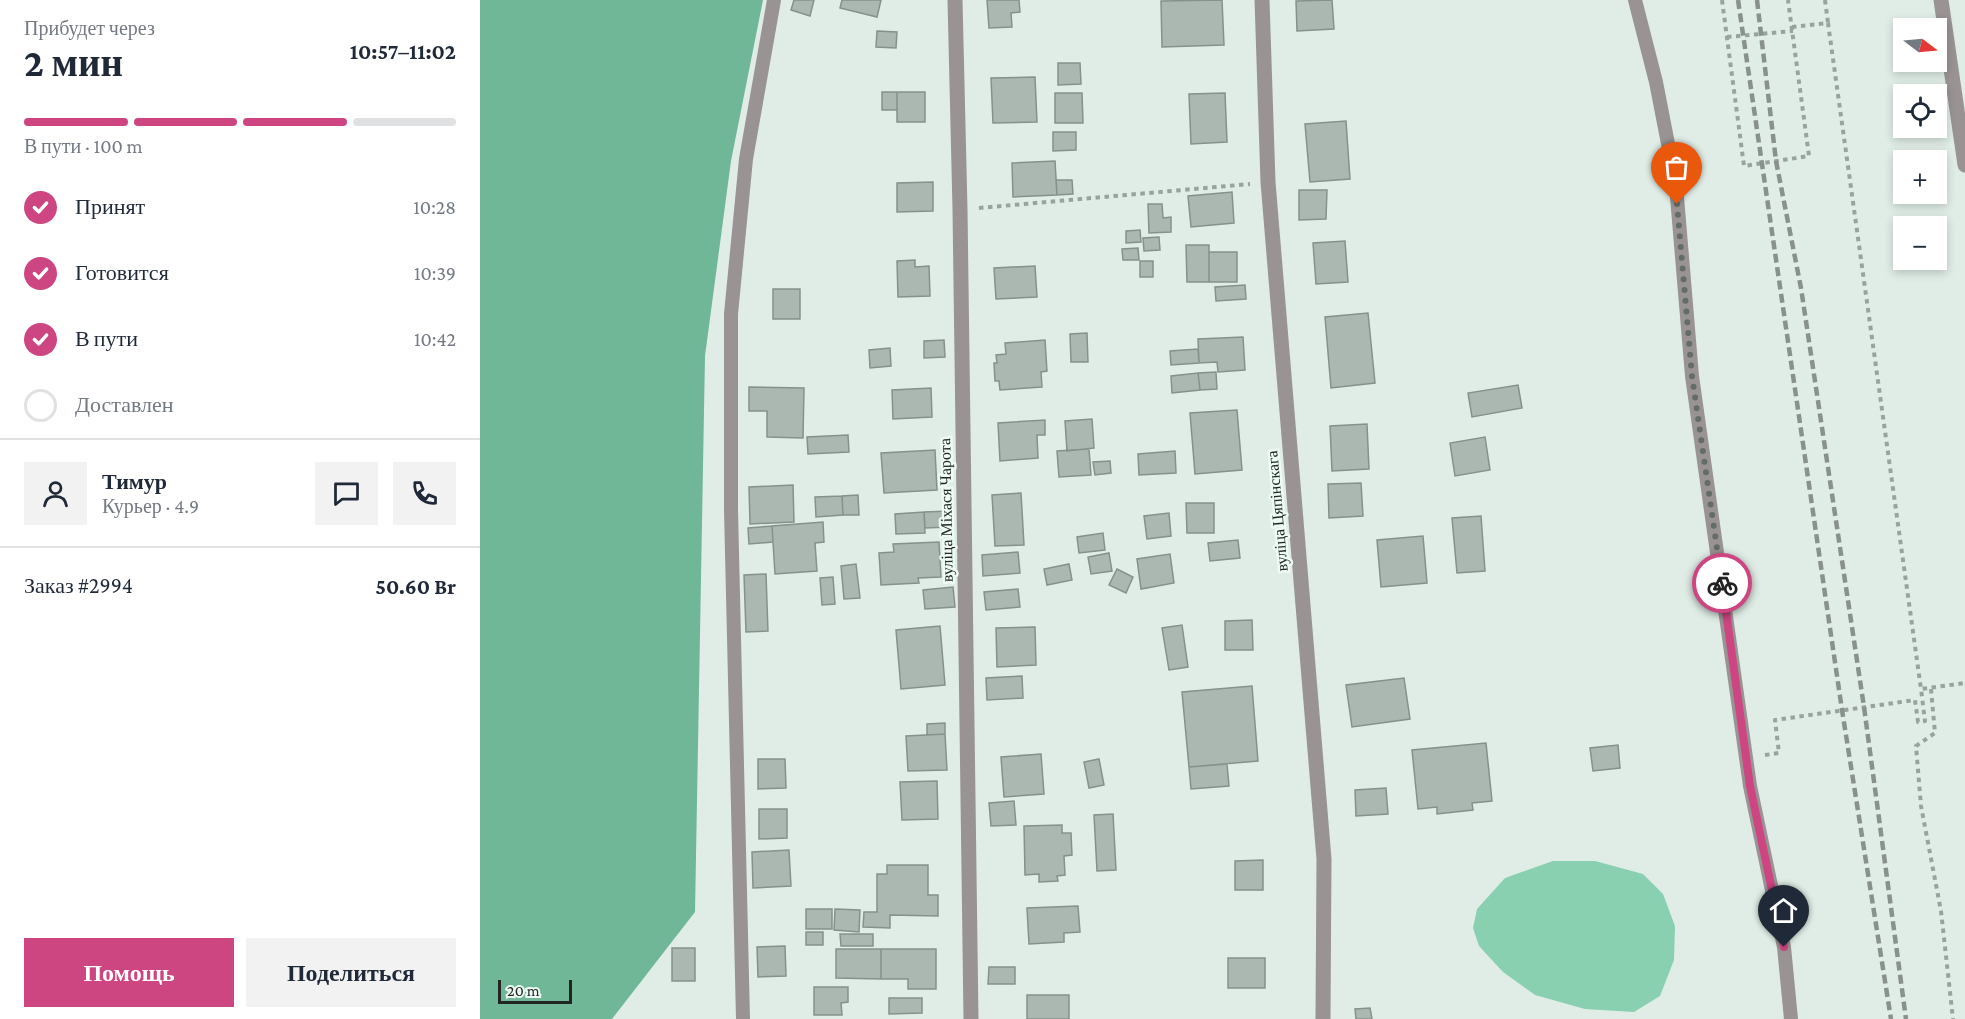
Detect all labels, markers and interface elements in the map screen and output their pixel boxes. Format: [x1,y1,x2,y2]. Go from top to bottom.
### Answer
text: Прибудет через [24,17,155,39]
north arrow [1893,18,1947,72]
map controls [1893,18,1947,270]
text: 10:57–11:02 [350,39,456,64]
text: 2 мин [24,41,123,84]
button: locate [1893,84,1947,138]
text: В пути · 100 m [24,135,143,157]
pin [1651,142,1702,204]
button: + [1893,150,1947,204]
icon: bag [1660,151,1693,184]
icon: check [24,191,57,224]
text: Принят [75,194,145,219]
text: 10:28 [413,196,456,218]
button: − [1893,216,1947,270]
icon: check [24,257,57,290]
text: Готовится [75,260,169,285]
text: 10:39 [414,262,456,284]
icon: check [24,323,57,356]
text: В пути [75,326,138,351]
text: 10:42 [414,328,456,350]
text: Доставлен [75,392,174,417]
street label: вуліца Міхася Чарота [936,438,957,582]
street label: вуліца Цяпінскага [1263,450,1292,572]
button: person [24,462,87,525]
button: chat [315,462,378,525]
button: phone [393,462,456,525]
text: Тимур [102,469,167,494]
text: Курьер · 4.9 [102,495,199,517]
courier [1692,553,1752,613]
icon: bike [1706,567,1739,600]
text: Заказ #2994 [24,573,133,598]
text: 50.60 Br [375,574,456,599]
pin [1758,885,1809,947]
icon: home [1767,894,1800,927]
button: Помощь [24,938,234,1007]
button: Поделиться [246,938,456,1007]
scale bar [498,977,572,1004]
text: 20 m [507,982,540,999]

